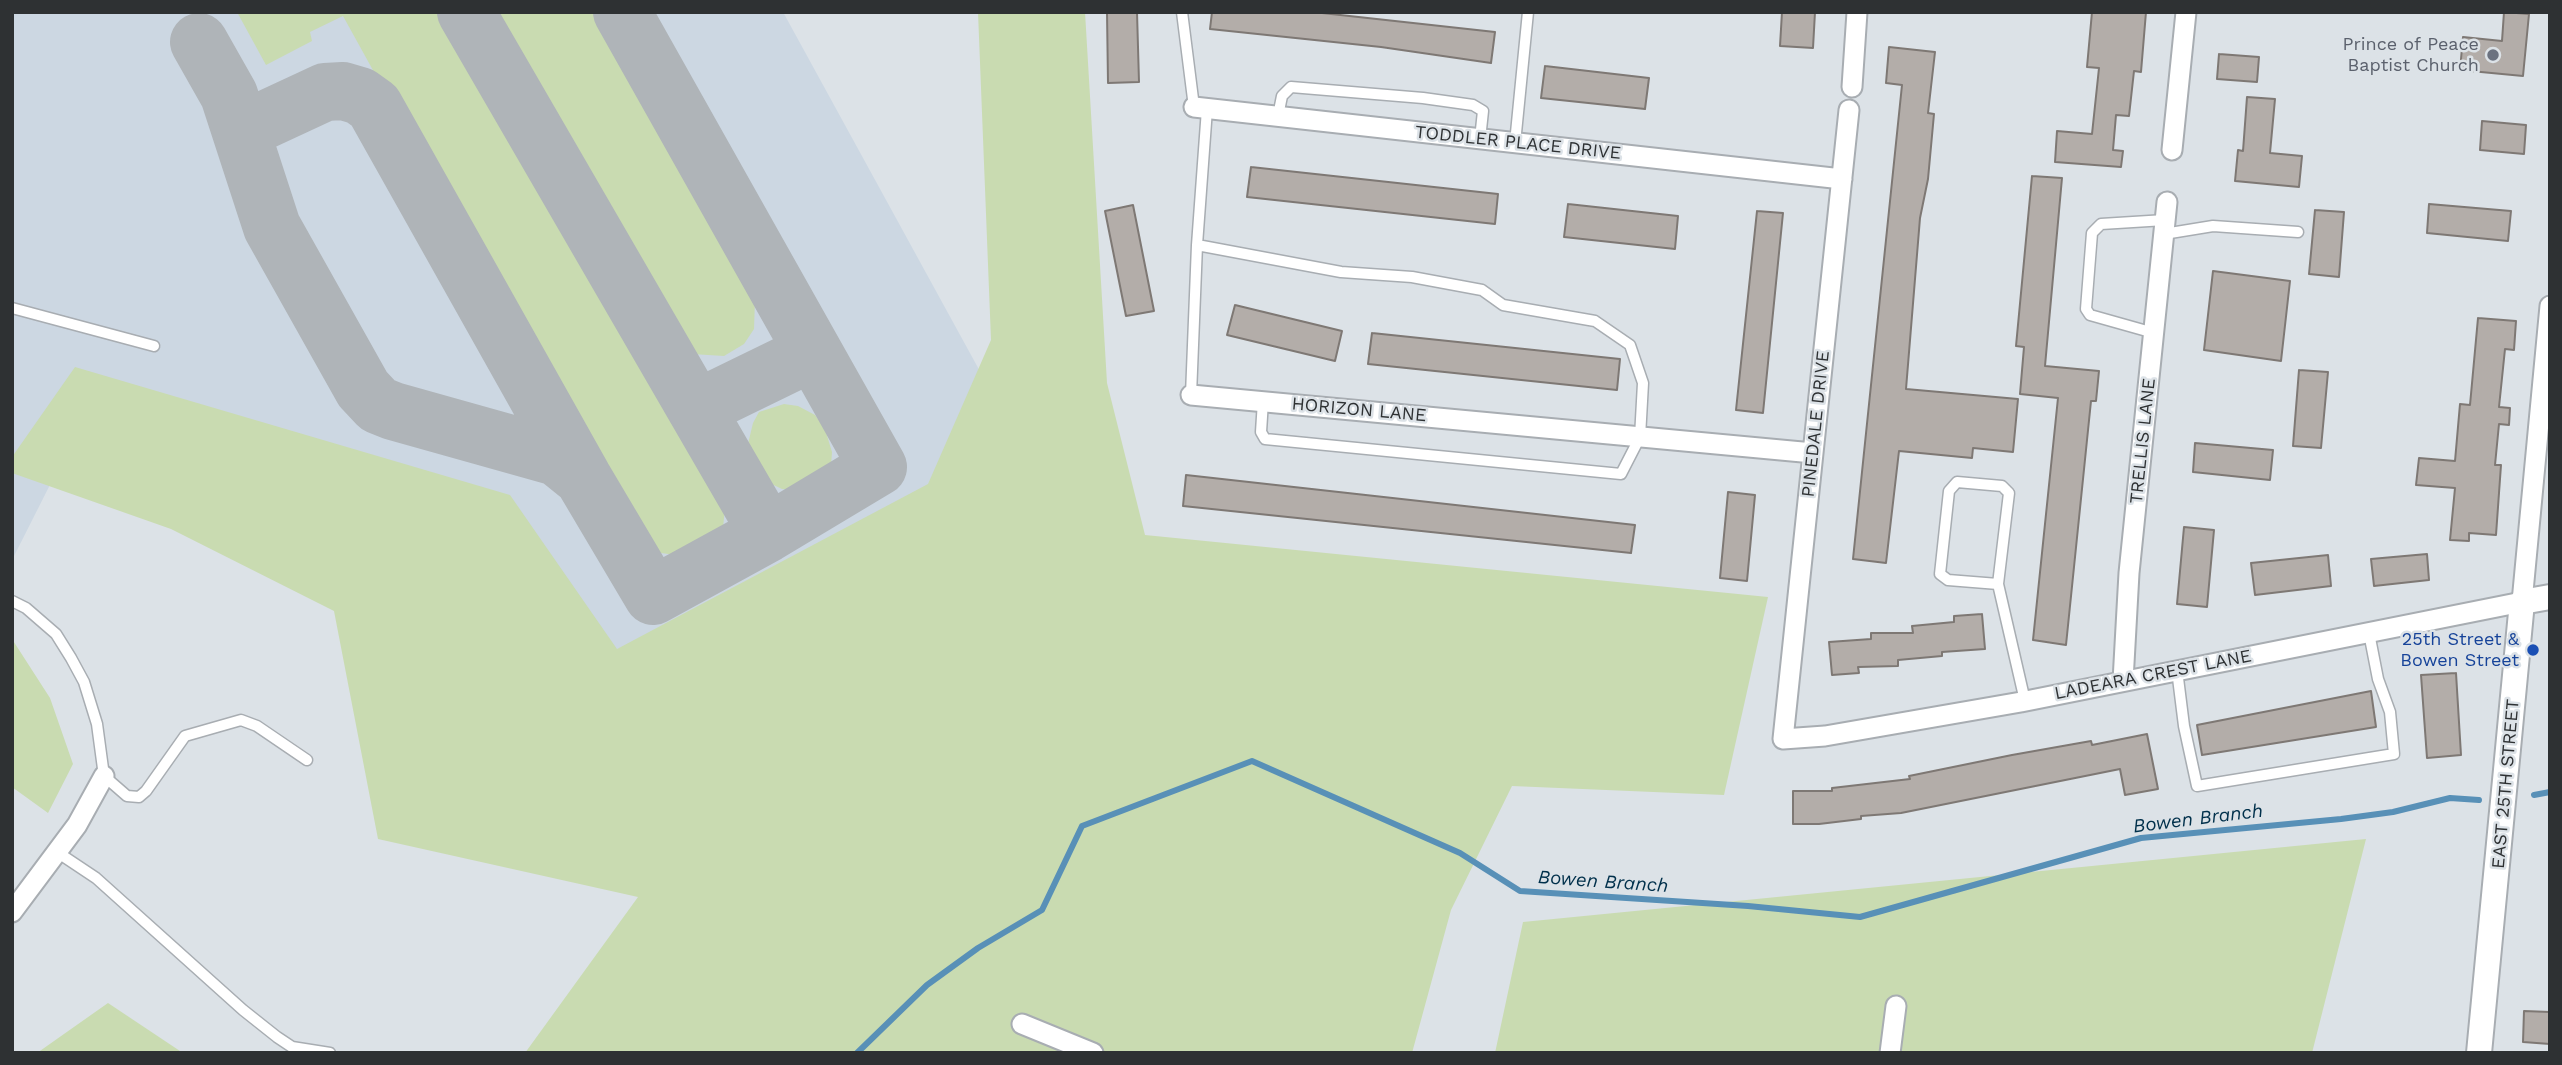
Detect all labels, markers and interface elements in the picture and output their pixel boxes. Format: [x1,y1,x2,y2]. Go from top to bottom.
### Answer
place label: Prince of Peace Baptist Church [2342,34,2479,76]
marker: Prince of Peace Baptist Church [2485,47,2501,63]
street label: TODDLER PLACE DRIVE [1414,121,1622,165]
street label: PINEDALE DRIVE [1798,350,1834,498]
street label: TRELLIS LANE [2126,377,2160,505]
street label: HORIZON LANE [1291,393,1427,427]
place label: 25th Street & Bowen Street [2400,629,2519,672]
marker: 25th Street & Bowen Street [2525,642,2541,658]
street label: LADEARA CREST LANE [2053,645,2253,705]
street label: EAST 25TH STREET [2488,698,2524,870]
water label: Bowen Branch [2132,800,2264,838]
water label: Bowen Branch [1537,866,1669,898]

